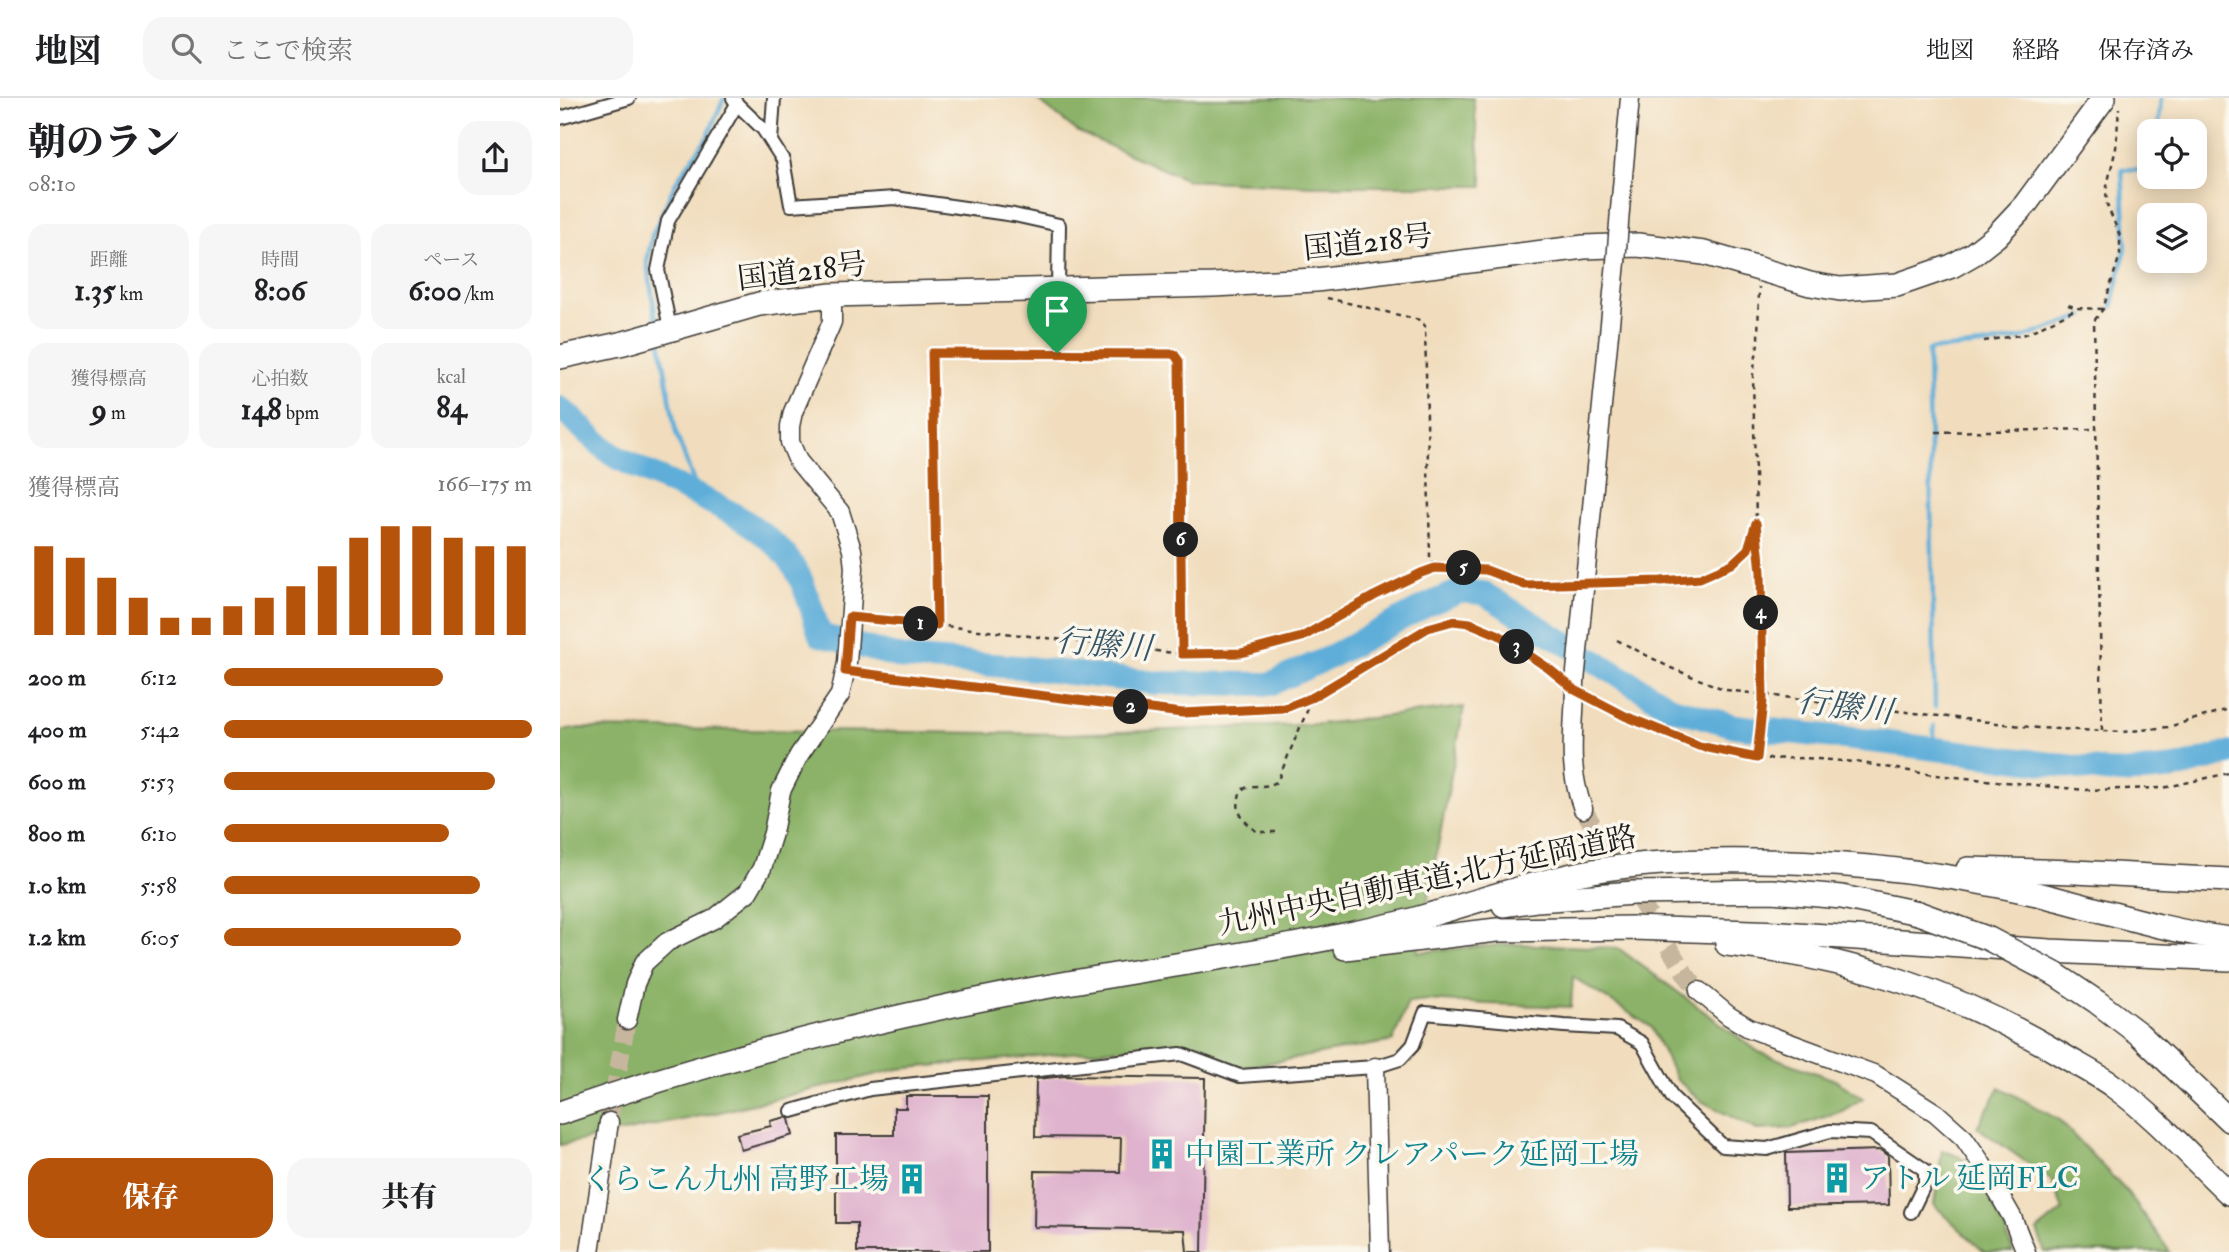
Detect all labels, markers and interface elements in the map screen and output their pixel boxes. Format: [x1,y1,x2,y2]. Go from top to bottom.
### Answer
search box [143,17,633,80]
icon: search [167,29,205,67]
text: 地図 [35,31,101,72]
text: ここで検索 [223,35,353,67]
text: 地図 [1926,35,1974,66]
text: 経路 [2012,35,2060,66]
text: 保存済み [2098,35,2194,66]
text: 朝のラン [28,119,180,167]
map controls [2137,119,2207,273]
button: locate [2137,119,2207,189]
button: share [458,121,532,195]
text: 08:10 [28,169,76,198]
button: layers [2137,203,2207,273]
street label: 国道218号 [1301,217,1435,268]
street label: 国道218号 [735,245,869,298]
text: 距離 [90,248,128,272]
text: 時間 [261,248,299,272]
text: ペース [423,248,479,272]
text: 1.35 [74,272,115,309]
text: 8:06 [254,272,306,309]
text: 6:00 [408,272,462,309]
pin [1027,281,1087,353]
text: km [115,282,143,306]
text: /km [462,282,494,306]
icon: arrive [1038,292,1076,330]
text: kcal [437,365,466,389]
text: 獲得標高 [71,367,147,391]
text: 心拍数 [251,367,309,391]
text: 84 [436,389,466,426]
text: 9 [92,391,107,428]
text: 148 [241,391,282,428]
text: m [107,401,126,425]
text: bpm [282,401,319,425]
text: 166–175 m [438,469,532,498]
text: 獲得標高 [28,473,120,502]
pin: 6 [1164,522,1198,558]
text: 6 [1176,527,1185,551]
pin: 5 [1446,550,1482,586]
text: 5 [1459,555,1468,579]
pin: 4 [1744,596,1778,630]
text: 4 [1755,600,1766,624]
pin: 1 [904,606,938,642]
text: 1 [917,611,924,635]
water label: 行縢川 [1054,621,1156,669]
pin: 3 [1500,630,1534,664]
text: 3 [1513,634,1520,658]
text: 200 m [28,663,86,692]
text: 6:12 [140,663,177,692]
water label: 行縢川 [1795,681,1898,733]
pin: 2 [1114,690,1148,724]
text: 2 [1126,694,1135,718]
text: 400 m [28,715,87,744]
text: 5:42 [140,715,180,744]
text: 600 m [28,767,86,796]
text: 5:53 [140,767,175,796]
street label: 九州中央自動車道;北方延岡道路 [1214,818,1640,943]
text: 800 m [28,819,85,848]
text: 6:10 [140,819,177,848]
text: 1.0 km [28,871,86,900]
text: 5:58 [140,871,177,900]
text: 1.2 km [28,923,86,952]
text: 6:05 [140,923,179,952]
place label: 中園工業所 クレアパーク延岡工場 [1185,1136,1639,1173]
building icon: 中園工業所 クレアパーク延岡工場 [1145,1137,1179,1171]
button: 保存 [28,1158,273,1238]
button: 共有 [287,1158,532,1238]
place label: アトル 延岡FLC [1860,1160,2079,1197]
place label: くらこん九州 高野工場 [583,1161,889,1198]
building icon: アトル 延岡FLC [1820,1161,1854,1195]
building icon: くらこん九州 高野工場 [895,1162,929,1196]

